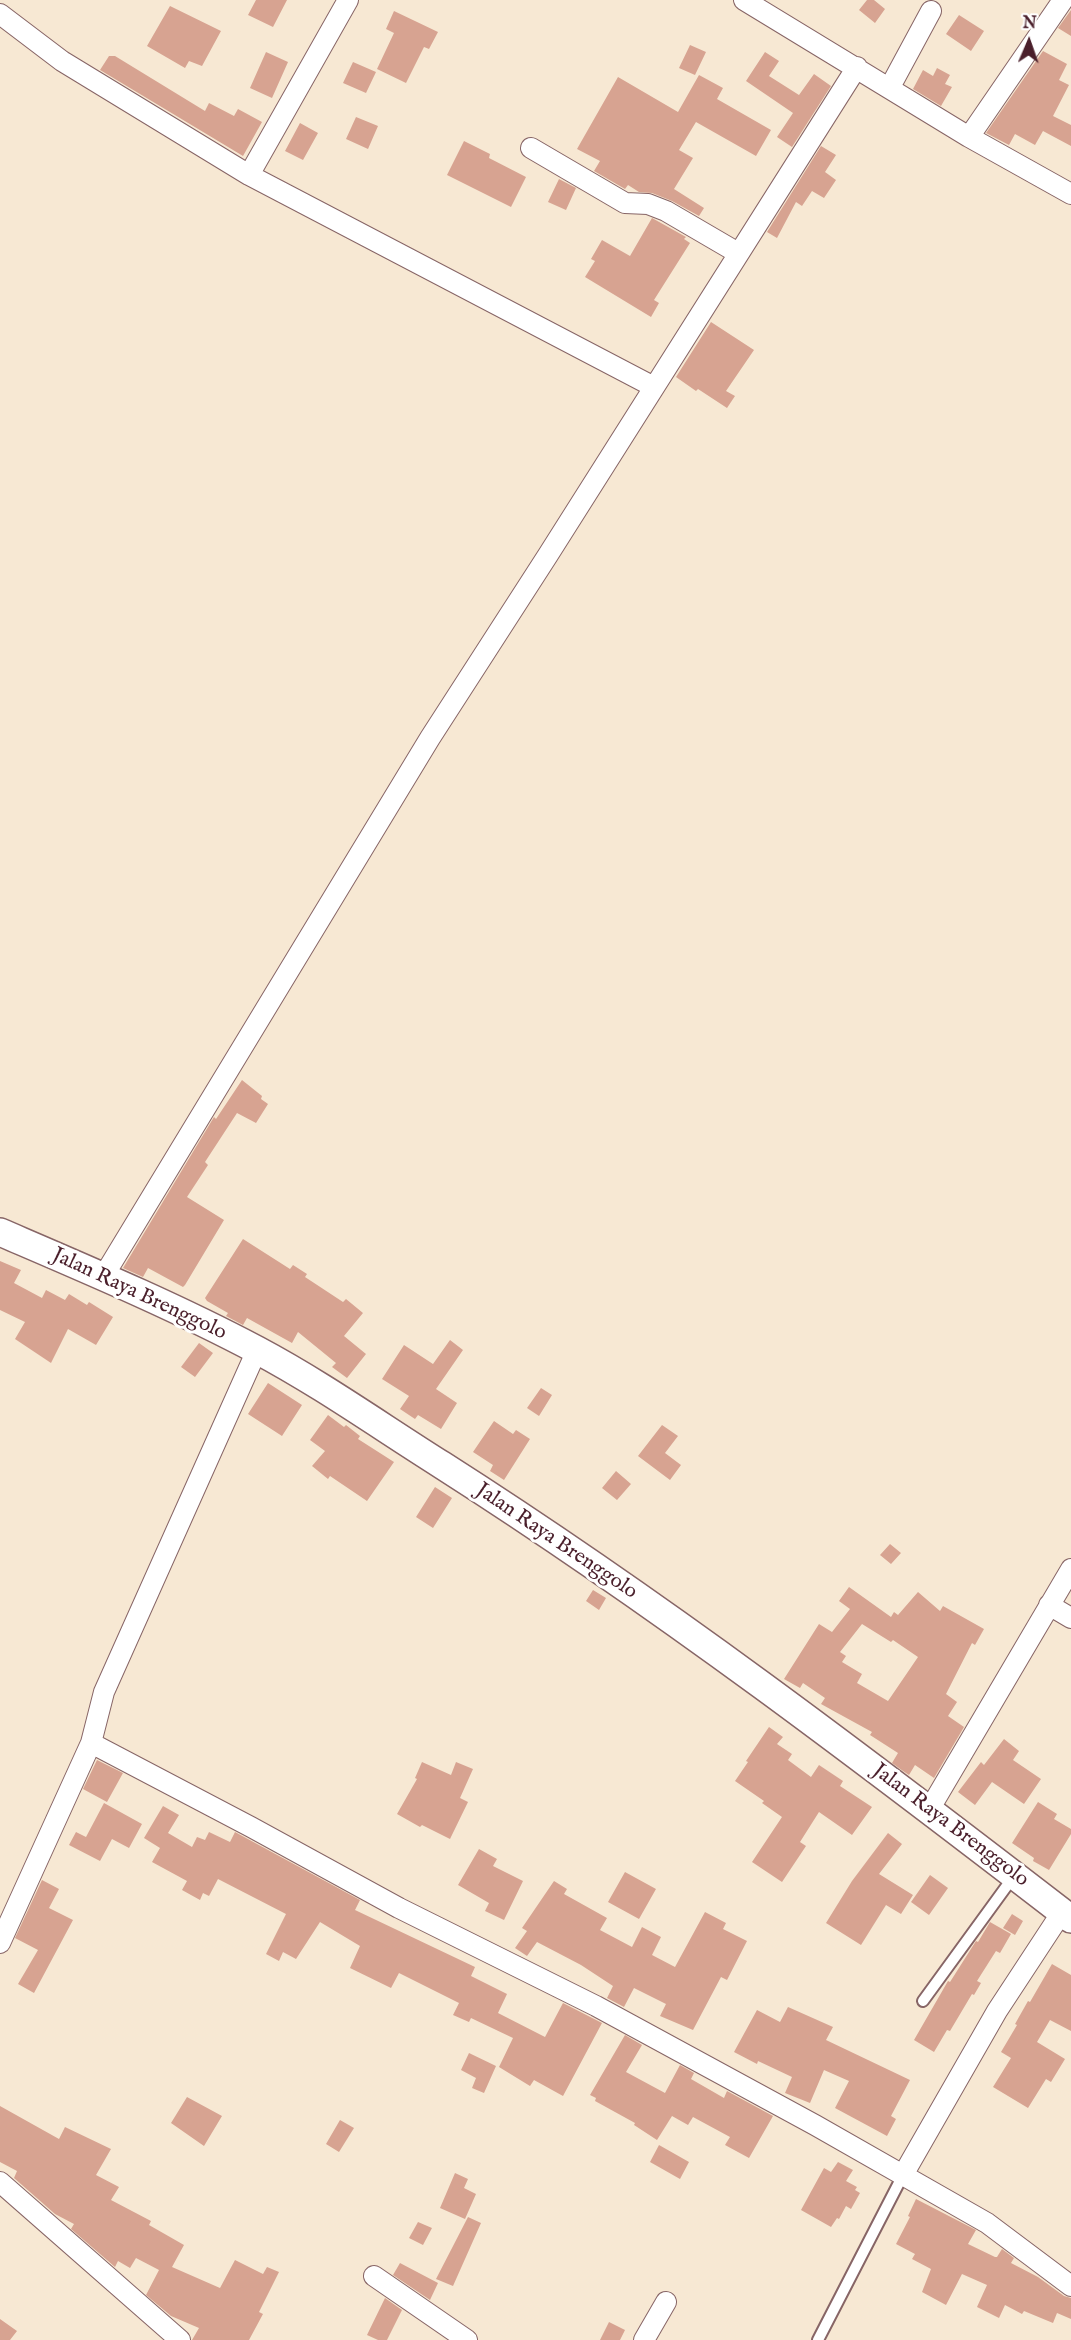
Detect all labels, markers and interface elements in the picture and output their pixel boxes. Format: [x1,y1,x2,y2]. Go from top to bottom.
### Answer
north arrow [999,12,1059,72]
text: N [1022,14,1037,34]
street label: Jalan Raya Brenggolo [48,1244,230,1346]
street label: Jalan Raya Brenggolo [470,1479,642,1605]
street label: Jalan Raya Brenggolo [867,1759,1033,1893]

